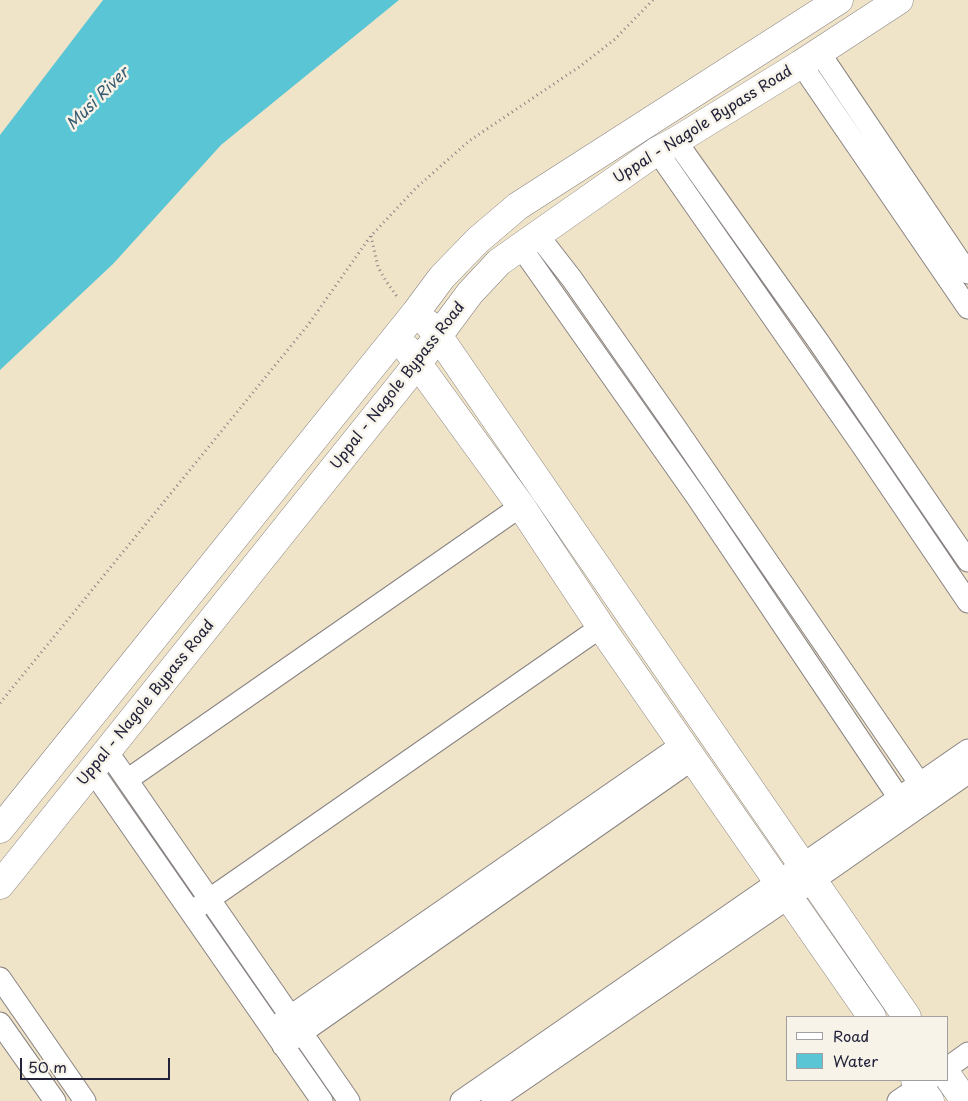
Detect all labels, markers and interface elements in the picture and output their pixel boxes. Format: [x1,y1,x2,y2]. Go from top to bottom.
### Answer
street label: Uppal - Nagole Bypass Road [610,62,796,188]
water label: Musi River [63,64,133,134]
street label: Uppal - Nagole Bypass Road [327,299,469,473]
street label: Uppal - Nagole Bypass Road [74,617,218,789]
legend [786,1016,948,1081]
text: Road [833,1024,869,1047]
scale bar [22,1048,172,1080]
text: Water [833,1049,878,1072]
text: 50 m [28,1055,67,1078]

